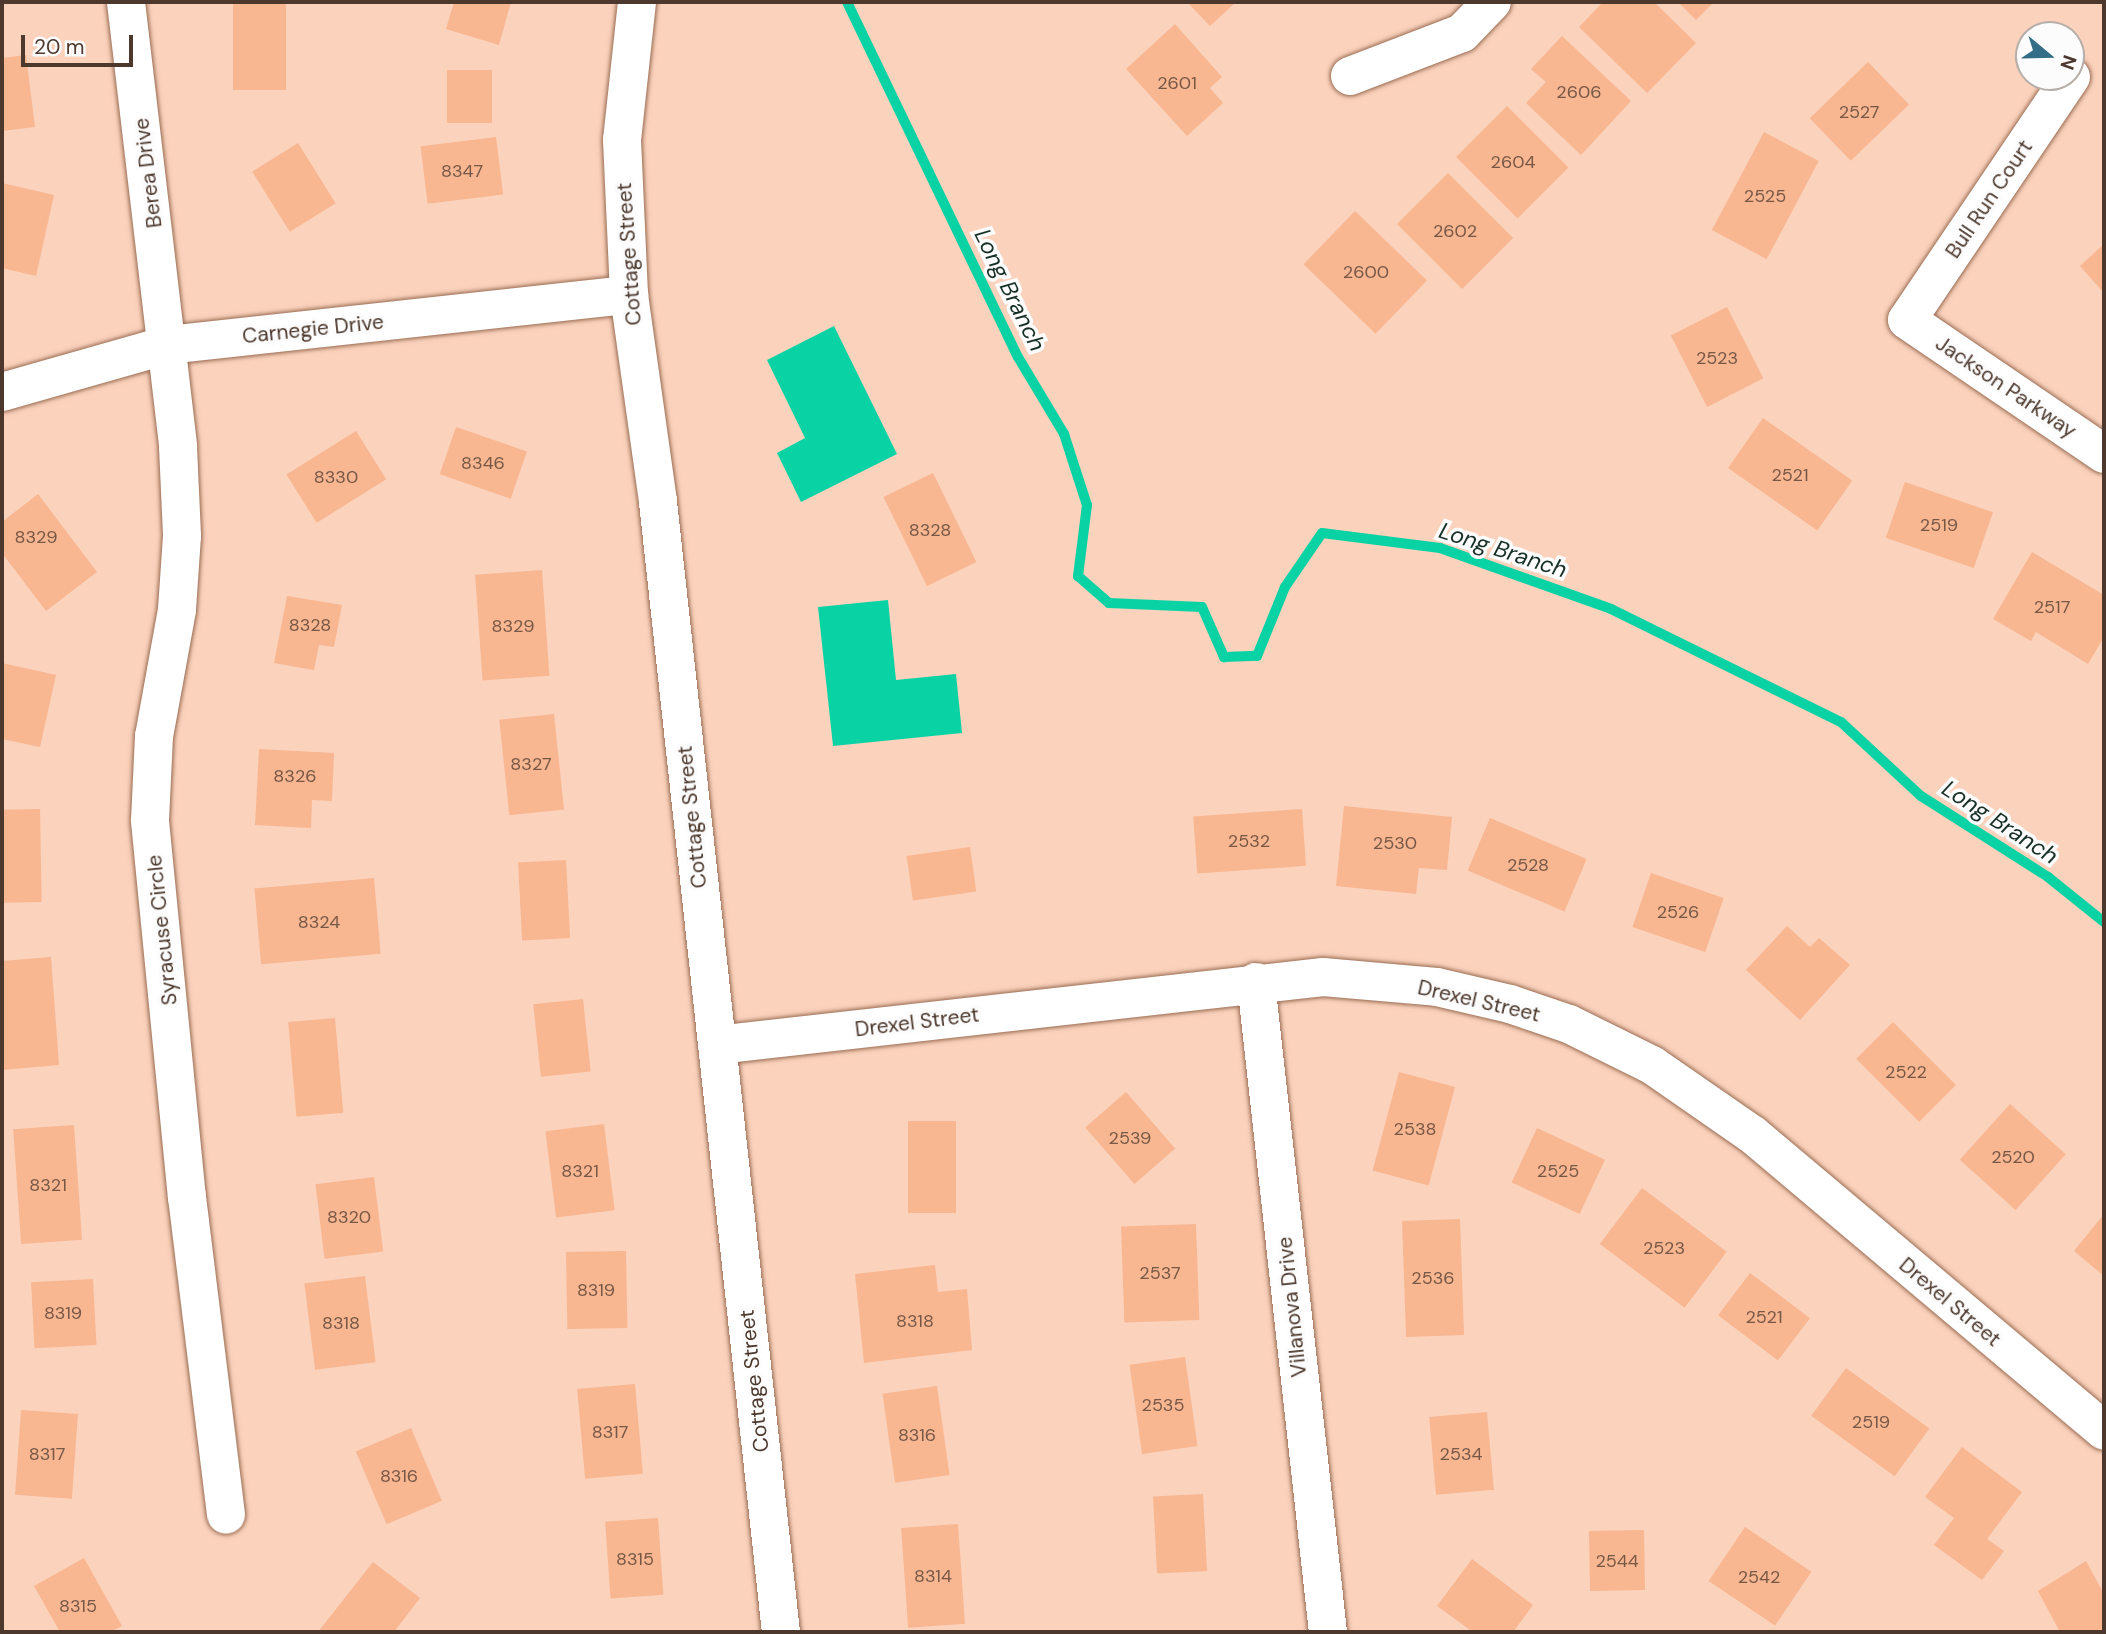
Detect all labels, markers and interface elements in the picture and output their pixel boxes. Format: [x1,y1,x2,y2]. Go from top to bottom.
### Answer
scale bar [24,21,136,65]
north arrow [2015,21,2085,91]
text: 20 m [34,33,85,61]
text: N [2054,52,2083,73]
house number: 2601 [1157,72,1197,94]
house number: 2606 [1556,81,1602,103]
house number: 2527 [1839,101,1879,123]
street label: Berea Drive [129,117,167,229]
street label: Bull Run Court [1940,135,2038,263]
house number: 2604 [1491,151,1535,173]
house number: 8347 [441,160,483,182]
street label: Cottage Street [611,182,647,326]
house number: 2525 [1744,185,1786,207]
house number: 2602 [1433,220,1477,242]
water label: Long Branch [969,224,1051,356]
house number: 2600 [1343,261,1389,283]
street label: Carnegie Drive [241,309,385,349]
street label: Jackson Parkway [1931,331,2081,443]
house number: 2523 [1696,347,1738,369]
house number: 8346 [461,452,505,474]
house number: 2521 [1771,464,1809,486]
house number: 8330 [314,466,358,488]
house number: 2519 [1920,514,1958,536]
water label: Long Branch [1436,516,1570,584]
house number: 8328 [909,519,951,541]
house number: 8329 [14,526,58,548]
house number: 2517 [2034,596,2070,618]
house number: 8328 [289,614,331,636]
house number: 8329 [491,615,535,637]
street label: Cottage Street [672,744,712,890]
house number: 8327 [510,753,552,775]
house number: 8326 [273,765,317,787]
water label: Long Branch [1937,774,2063,870]
house number: 2532 [1228,830,1270,852]
house number: 2530 [1373,832,1417,854]
street label: Syracuse Circle [142,853,182,1007]
house number: 2528 [1507,854,1549,876]
house number: 2526 [1657,901,1699,923]
house number: 8324 [298,911,340,933]
street label: Drexel Street [1415,975,1543,1027]
street label: Drexel Street [853,1002,981,1042]
house number: 2522 [1885,1061,1927,1083]
house number: 2538 [1394,1118,1436,1140]
house number: 2539 [1109,1127,1151,1149]
house number: 2520 [1991,1146,2035,1168]
house number: 8321 [561,1160,599,1182]
house number: 2525 [1537,1160,1579,1182]
house number: 8321 [29,1174,67,1196]
house number: 8320 [327,1206,371,1228]
street label: Villanova Drive [1272,1235,1312,1379]
house number: 2523 [1643,1237,1685,1259]
street label: Drexel Street [1894,1252,2006,1352]
house number: 2537 [1139,1262,1181,1284]
house number: 2536 [1411,1267,1455,1289]
house number: 8319 [577,1279,615,1301]
house number: 8319 [44,1302,82,1324]
house number: 2521 [1745,1306,1783,1328]
street label: Cottage Street [734,1308,774,1454]
house number: 8318 [896,1310,934,1332]
house number: 8318 [322,1312,360,1334]
house number: 2535 [1142,1394,1184,1416]
house number: 2519 [1852,1411,1890,1433]
house number: 8317 [592,1421,628,1443]
house number: 8316 [898,1424,936,1446]
house number: 8317 [29,1443,65,1465]
house number: 2534 [1440,1443,1482,1465]
house number: 8316 [380,1465,418,1487]
house number: 8315 [616,1548,654,1570]
house number: 2544 [1595,1550,1639,1572]
house number: 8314 [914,1565,952,1587]
house number: 2542 [1738,1566,1780,1588]
house number: 8315 [59,1595,97,1617]

